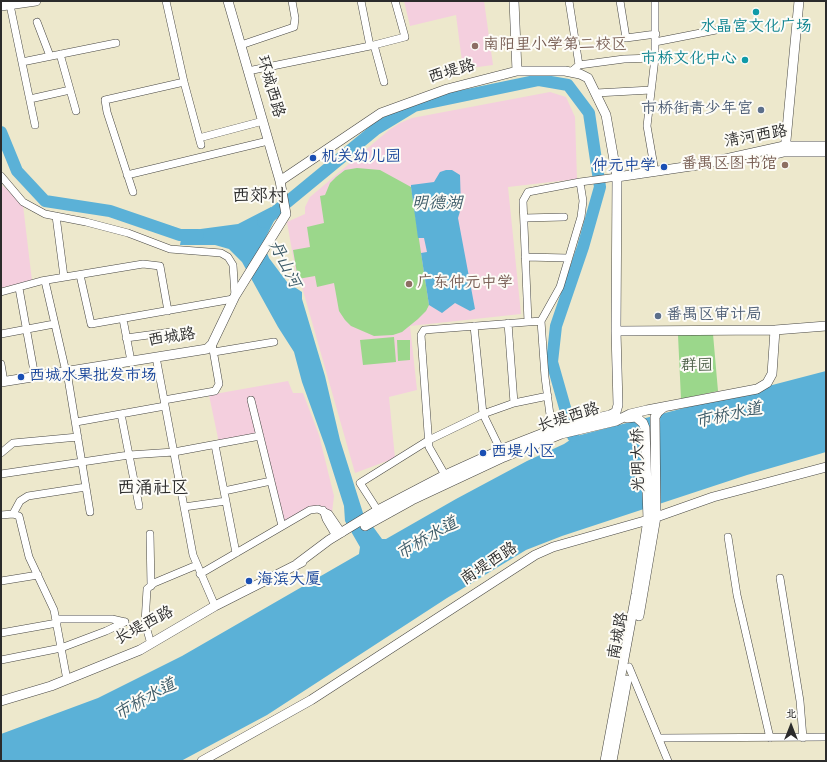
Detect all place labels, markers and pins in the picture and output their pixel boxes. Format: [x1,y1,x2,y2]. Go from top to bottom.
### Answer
marker: 水晶宫文化广场 [751,7,761,17]
place label: 水晶宫文化广场 [700,18,812,38]
place label: 南阳里小学第二校区 [483,36,627,56]
marker: 南阳里小学第二校区 [470,41,480,51]
place label: 市桥文化中心 [641,50,737,70]
marker: 市桥文化中心 [740,55,750,65]
place label: 市桥街青少年宫 [641,100,753,120]
marker: 市桥街青少年宫 [756,105,766,115]
place label: 机关幼儿园 [321,148,401,168]
marker: 机关幼儿园 [308,153,318,163]
place label: 番禺区图书馆 [681,155,777,175]
place label: 仲元中学 [592,157,656,177]
marker: 番禺区图书馆 [780,160,790,170]
marker: 仲元中学 [659,162,669,172]
place label: 广东仲元中学 [417,274,513,294]
marker: 广东仲元中学 [404,279,414,289]
place label: 番禺区审计局 [666,306,762,326]
marker: 番禺区审计局 [653,311,663,321]
place label: 西城水果批发市场 [29,367,157,387]
marker: 西城水果批发市场 [16,372,26,382]
place label: 西堤小区 [491,443,555,463]
marker: 西堤小区 [478,448,488,458]
place label: 海滨大厦 [257,571,321,591]
marker: 海滨大厦 [244,576,254,586]

